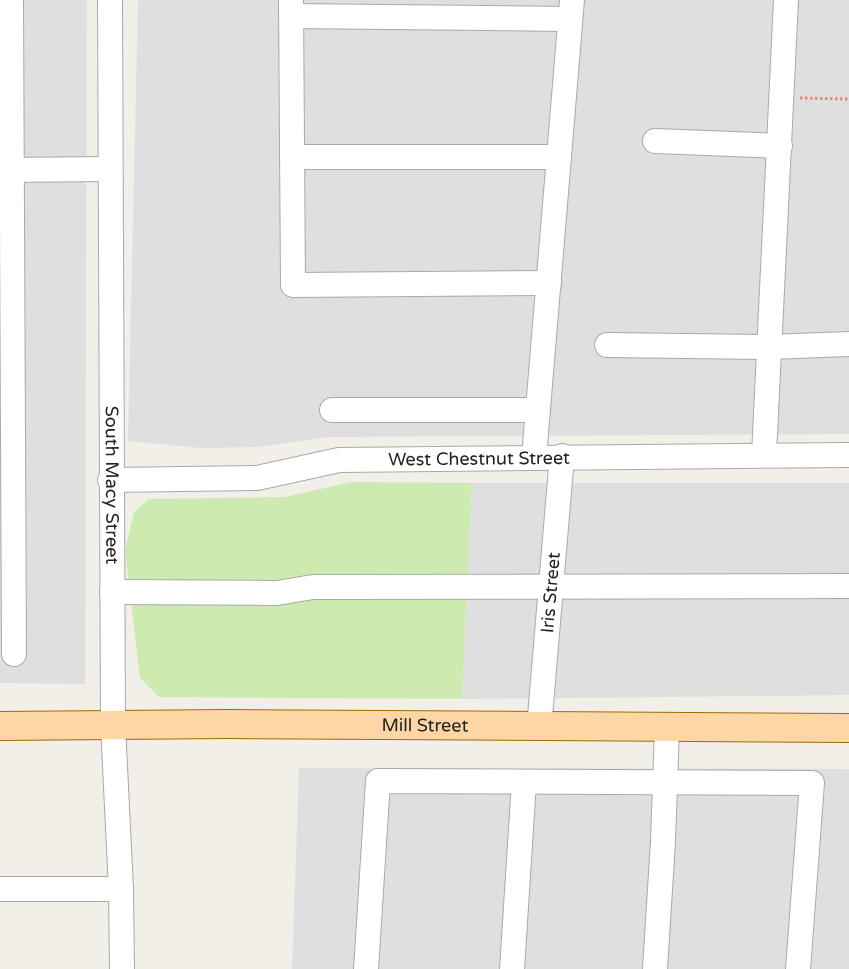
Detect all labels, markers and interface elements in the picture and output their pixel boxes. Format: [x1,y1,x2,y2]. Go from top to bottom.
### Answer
street label: South Macy Street [101,406,123,564]
street label: West Chestnut Street [388,447,570,471]
street label: Iris Street [536,551,565,634]
street label: Mill Street [381,714,469,737]

